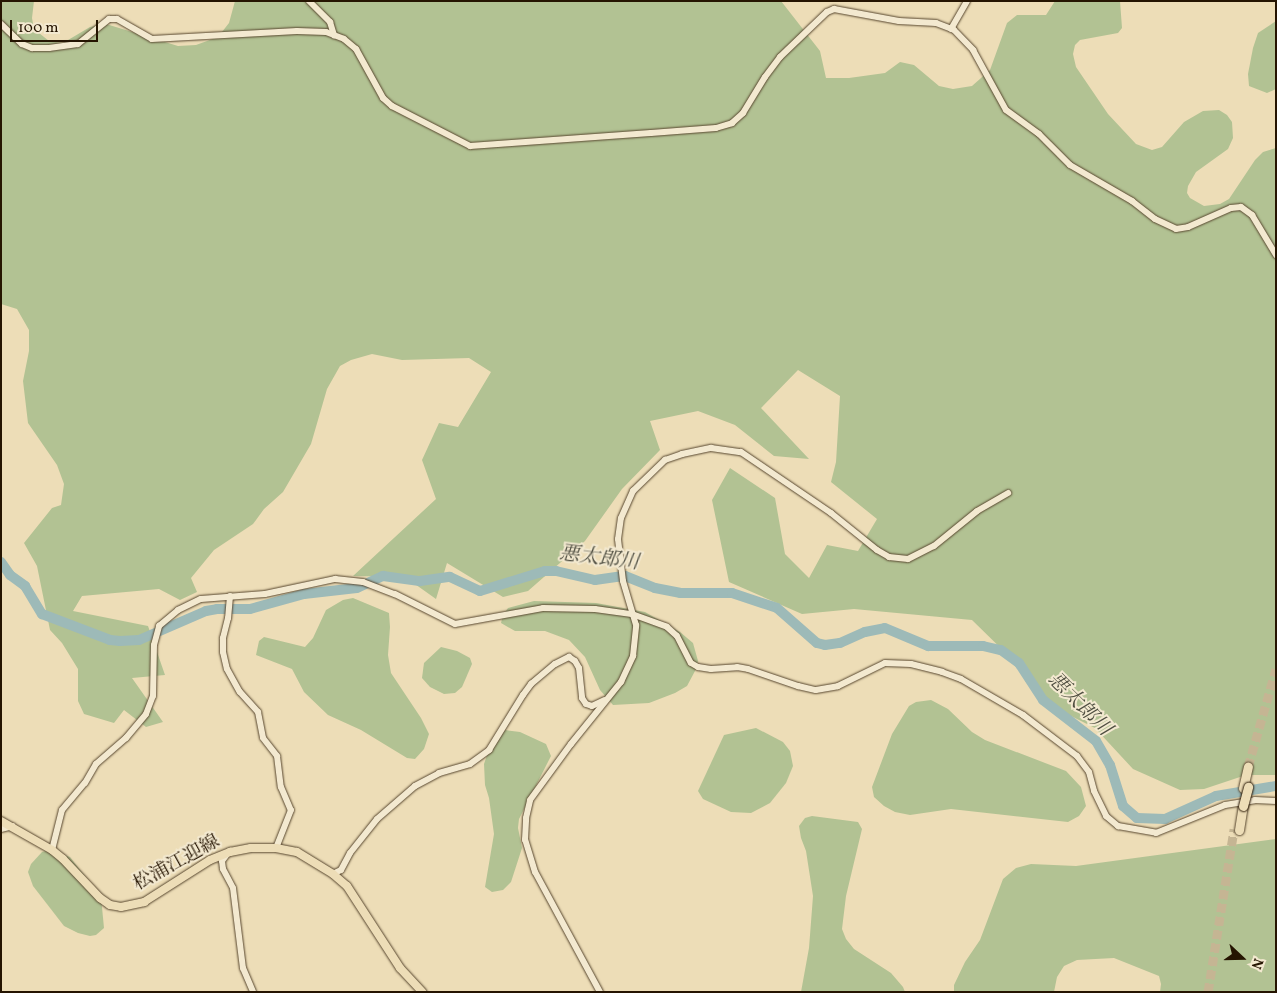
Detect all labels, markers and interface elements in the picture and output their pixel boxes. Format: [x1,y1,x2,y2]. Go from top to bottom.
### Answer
scale bar [12,10,100,42]
text: 100 m [18,18,58,39]
water label: 悪太郎川 [558,542,640,576]
water label: 悪太郎川 [1042,668,1116,742]
street label: 松浦江迎線 [130,831,224,897]
north arrow [1217,933,1267,983]
text: N [1246,955,1267,972]

